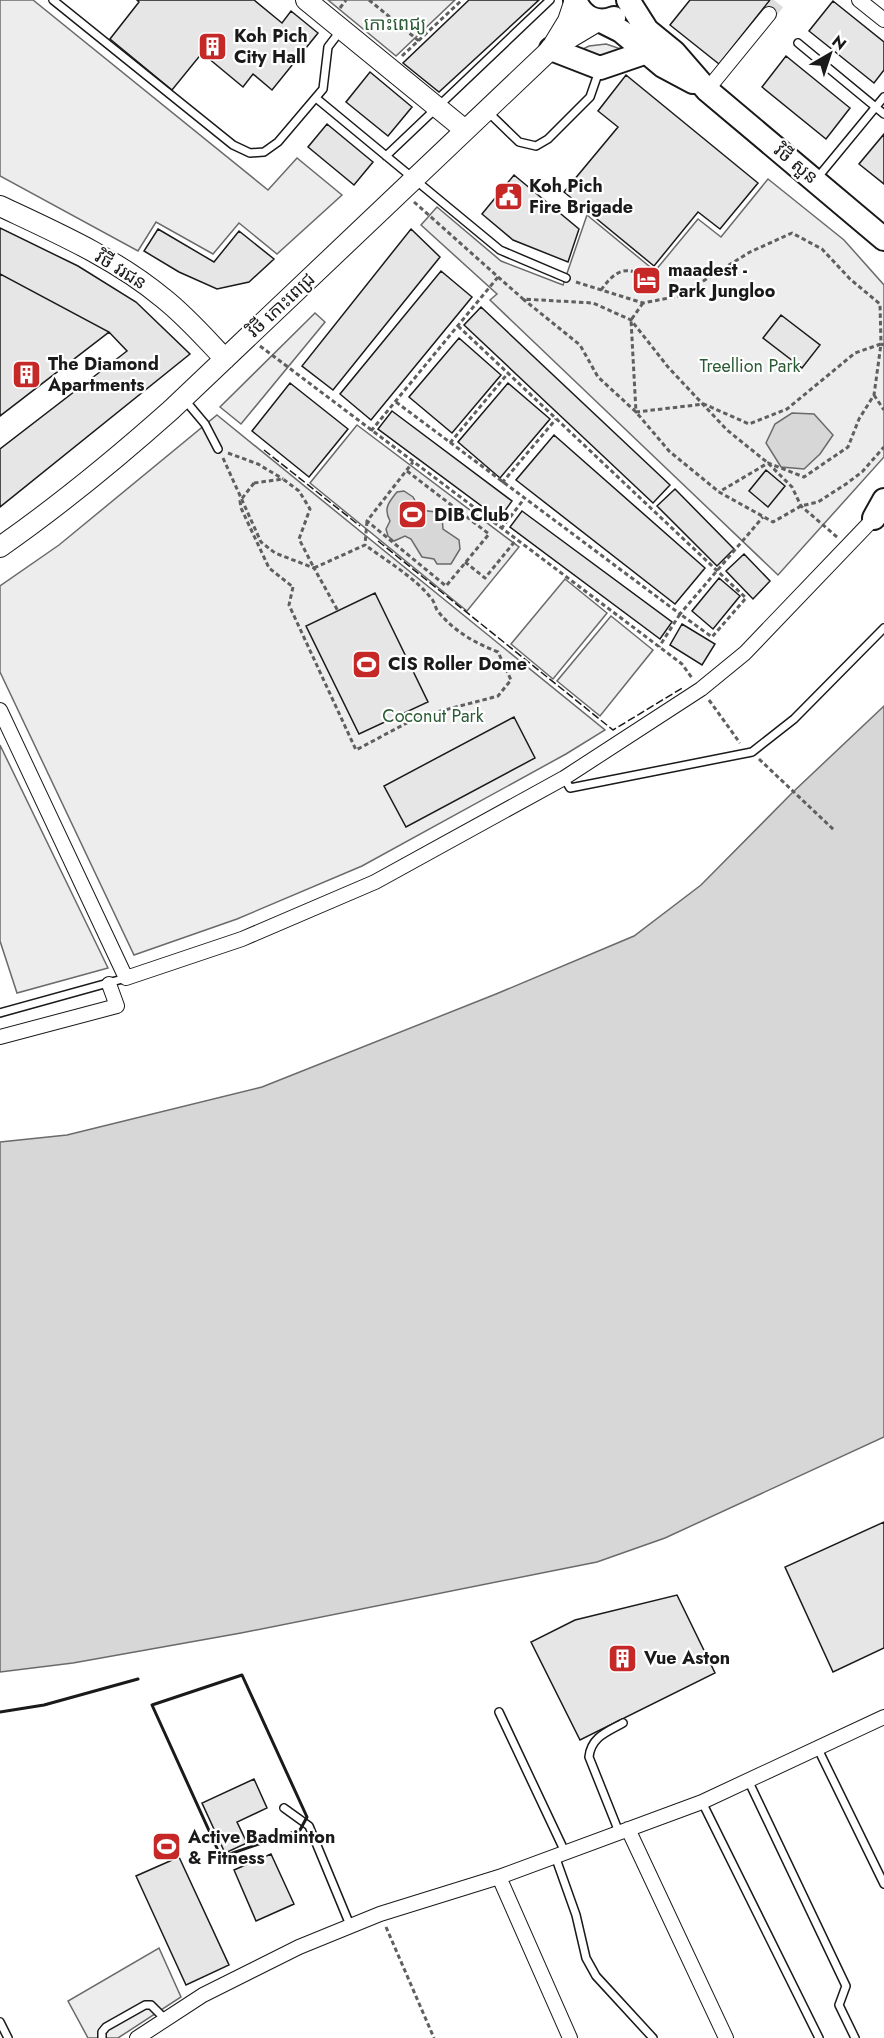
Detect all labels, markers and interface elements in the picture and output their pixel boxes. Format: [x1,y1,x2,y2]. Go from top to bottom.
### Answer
park label: កោះពេជ្យ [364,11,426,37]
place label: Koh Pich City Hall [234,23,308,70]
north arrow [800,24,860,84]
building icon: Koh Pich City Hall [197,30,229,62]
text: N [827,30,851,56]
street label: វិថី សួន [767,137,824,190]
place label: Koh Pich Fire Brigade [529,173,633,220]
public building icon: Koh Pich Fire Brigade [492,180,524,212]
street label: វិថី វរជន [89,243,152,296]
place label: maadest - Park Jungloo [668,257,776,304]
hotel icon: maadest - Park Jungloo [631,264,663,296]
street label: វិថី កោះពេជ្រ [240,267,321,344]
place label: The Diamond Apartments [47,351,159,398]
park label: Treellion Park [699,353,801,379]
building icon: The Diamond Apartments [11,358,43,390]
sports icon: DIB Club [397,499,429,531]
place label: DIB Club [434,502,509,528]
sports icon: CIS Roller Dome [351,648,383,680]
place label: CIS Roller Dome [388,651,527,677]
park label: Coconut Park [382,703,484,729]
building icon: Vue Aston [607,1642,639,1674]
place label: Vue Aston [643,1645,730,1671]
place label: Active Badminton & Fitness [187,1824,335,1871]
sports icon: Active Badminton & Fitness [151,1831,183,1863]

